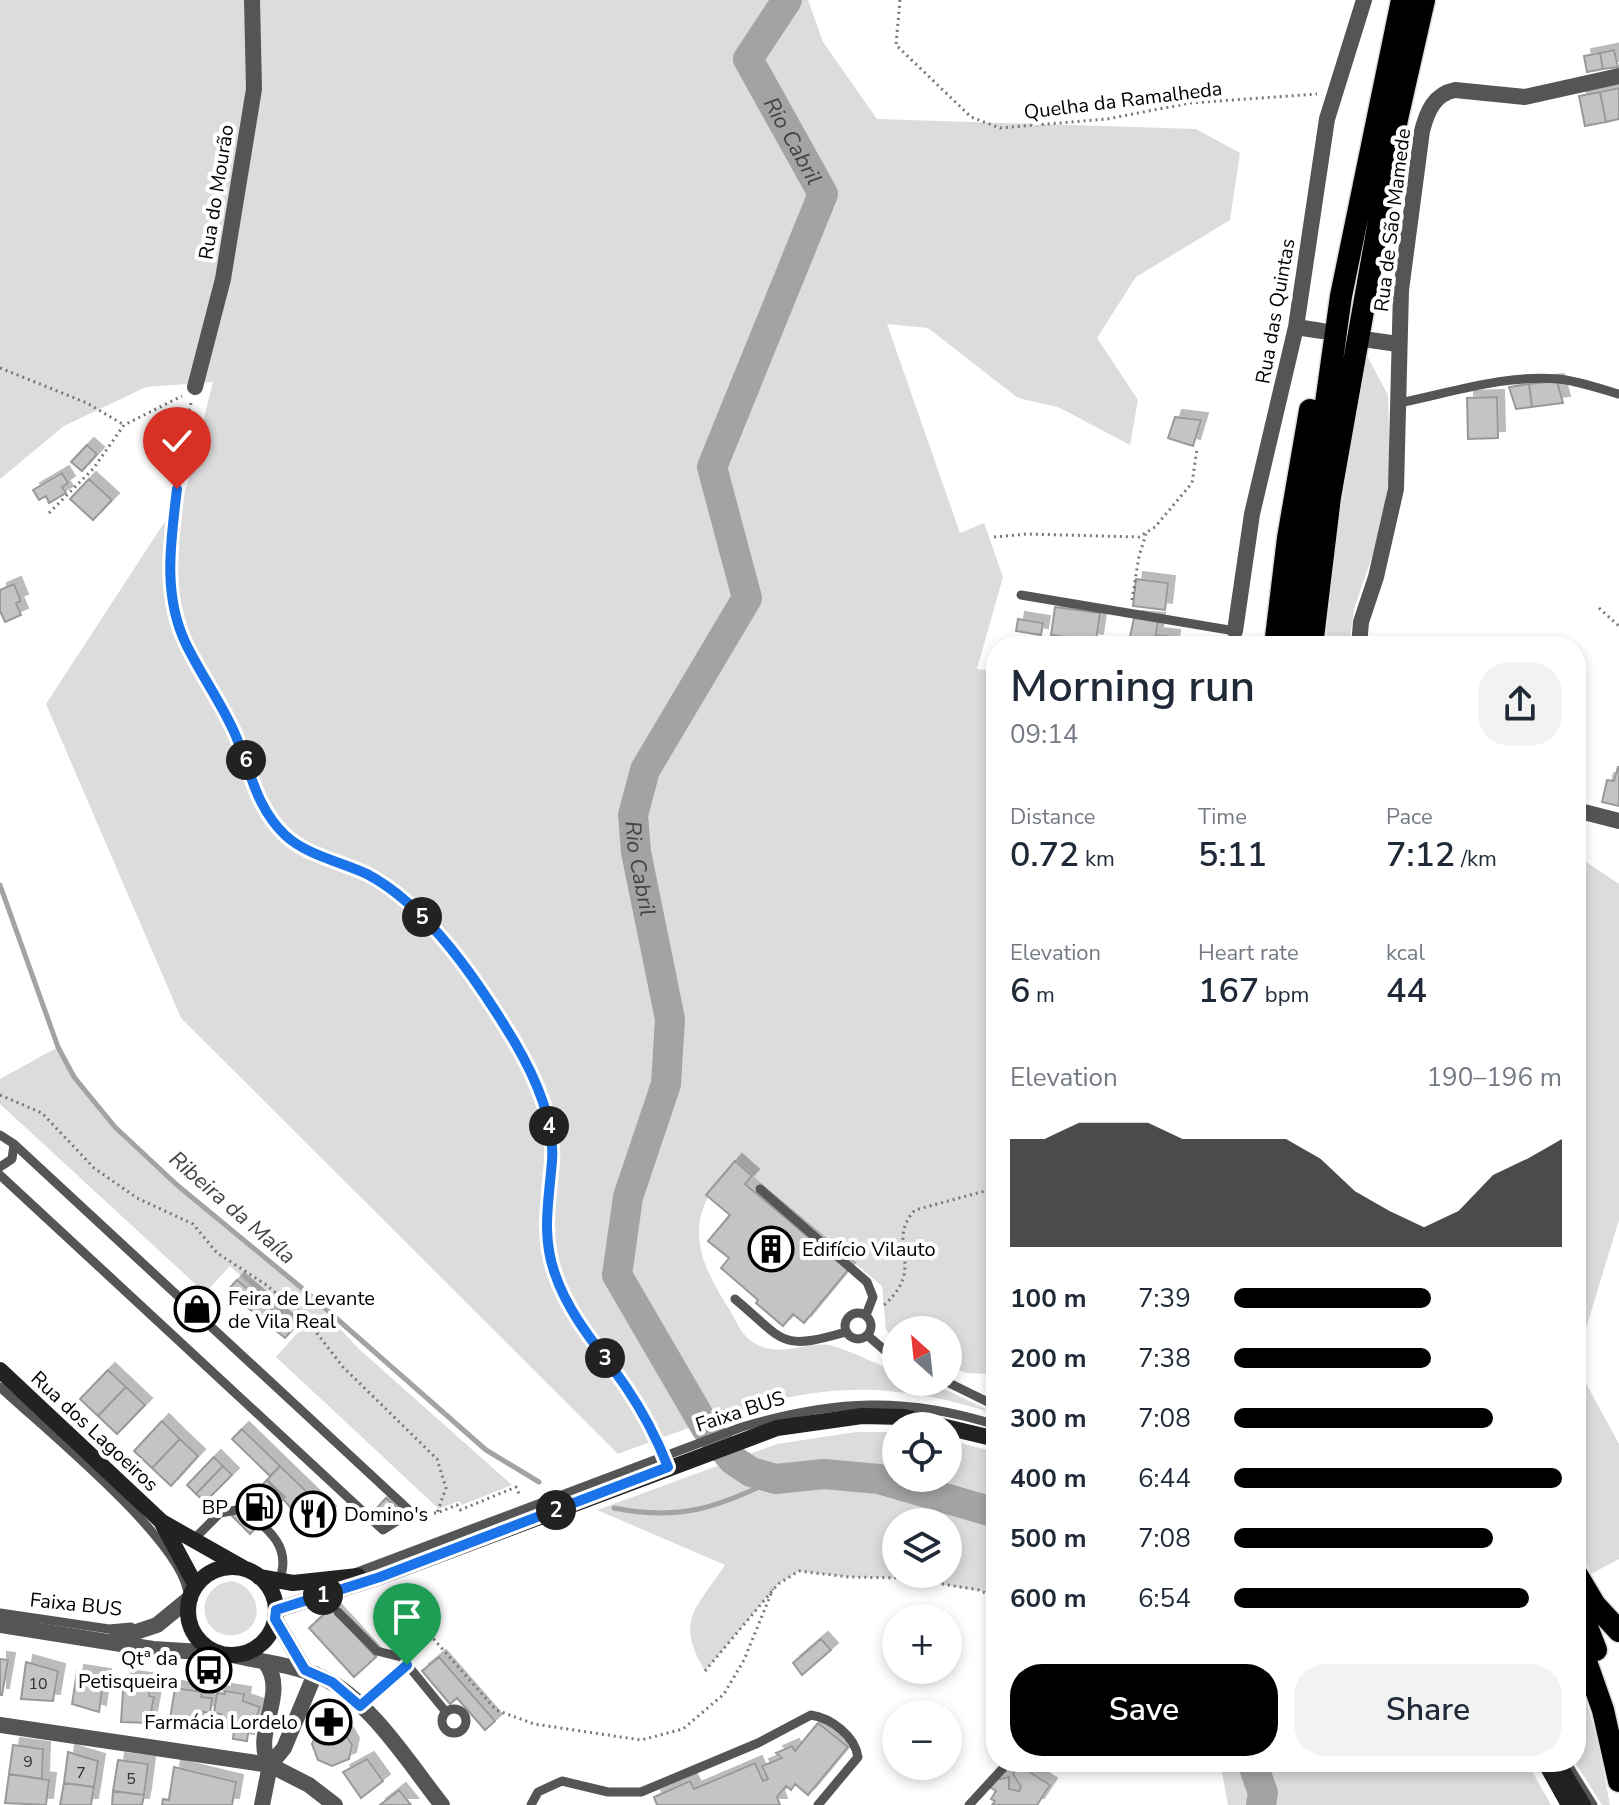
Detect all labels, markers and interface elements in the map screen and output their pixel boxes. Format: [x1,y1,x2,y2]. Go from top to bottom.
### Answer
street label: Quelha da Ramalheda [1022,75,1224,126]
water label: Rio Cabril [756,92,829,190]
street label: Rua do Mourão [192,123,241,262]
street label: Rua de São Mamede [1368,127,1417,313]
street label: Rua das Quintas [1249,236,1302,386]
pin [143,407,211,489]
icon: check [155,419,199,463]
text: Morning run [1010,657,1255,717]
button: share [1478,662,1562,746]
text: 09:14 [1010,717,1078,752]
pin: 6 [226,740,266,780]
text: 6 [239,745,253,775]
text: Distance [1010,802,1095,832]
text: Time [1198,802,1247,832]
text: Pace [1386,802,1433,832]
water label: Rio Cabril [618,820,663,919]
text: 0.72 [1010,832,1079,878]
text: 5:11 [1198,832,1267,878]
text: 7:12 [1386,832,1455,878]
text: km [1079,844,1115,874]
text: /km [1455,844,1497,874]
pin: 5 [402,897,442,937]
text: 5 [415,902,429,932]
text: Elevation [1010,938,1101,968]
text: Heart rate [1198,938,1299,968]
text: kcal [1386,938,1425,968]
text: 6 [1010,968,1030,1014]
text: 167 [1198,968,1259,1014]
text: 44 [1386,968,1427,1014]
text: m [1030,980,1055,1010]
text: bpm [1259,980,1309,1010]
text: Elevation [1010,1060,1118,1095]
text: 190–196 m [1426,1060,1562,1095]
pin: 4 [529,1106,569,1146]
text: 4 [542,1111,556,1141]
water label: Ribeira da Maíla [163,1144,302,1271]
building icon: Edifício Vilauto [747,1225,795,1273]
place label: Edifício Vilauto [802,1236,936,1263]
text: 100 m [1010,1281,1087,1316]
text: 7:39 [1138,1281,1191,1316]
shop icon: Feira de Levante de Vila Real [173,1285,221,1333]
place label: Feira de Levante de Vila Real [228,1285,375,1335]
north arrow [882,1316,962,1396]
map controls [882,1316,962,1780]
pin: 3 [585,1338,625,1378]
text: 200 m [1010,1341,1087,1376]
text: 7:38 [1138,1341,1191,1376]
text: 3 [598,1343,612,1373]
street label: Rua dos Lagoeiros [25,1365,164,1498]
street label: Faixa BUS [692,1384,788,1439]
text: 300 m [1010,1401,1087,1436]
text: 7:08 [1138,1401,1191,1436]
button: locate [882,1412,962,1492]
text: 400 m [1010,1461,1087,1496]
text: 6:44 [1138,1461,1191,1496]
fuel station icon: BP [235,1483,283,1531]
restaurant icon: Domino's [289,1490,337,1538]
pin: 2 [536,1490,576,1530]
place label: BP [202,1494,228,1521]
text: 2 [549,1495,563,1525]
place label: Domino's [344,1501,428,1528]
button: layers [882,1508,962,1588]
text: 500 m [1010,1521,1087,1556]
text: 7:08 [1138,1521,1191,1556]
pin: 1 [303,1575,343,1615]
text: 1 [316,1580,330,1610]
text: 600 m [1010,1581,1087,1616]
text: 6:54 [1138,1581,1191,1616]
pin [373,1583,441,1665]
street label: Faixa BUS [29,1586,123,1623]
icon: arrive [385,1595,429,1639]
button: + [882,1604,962,1684]
place label: Qtª da Petisqueira [78,1645,178,1695]
bus stop icon: Qtª da Petisqueira [185,1646,233,1694]
button: Save [1010,1664,1278,1756]
button: Share [1294,1664,1562,1756]
house number: 10 [28,1673,48,1695]
pharmacy icon: Farmácia Lordelo [305,1698,353,1746]
button: − [882,1700,962,1780]
place label: Farmácia Lordelo [144,1709,298,1736]
house number: 9 [23,1751,33,1773]
house number: 7 [76,1762,86,1784]
house number: 5 [126,1768,136,1790]

